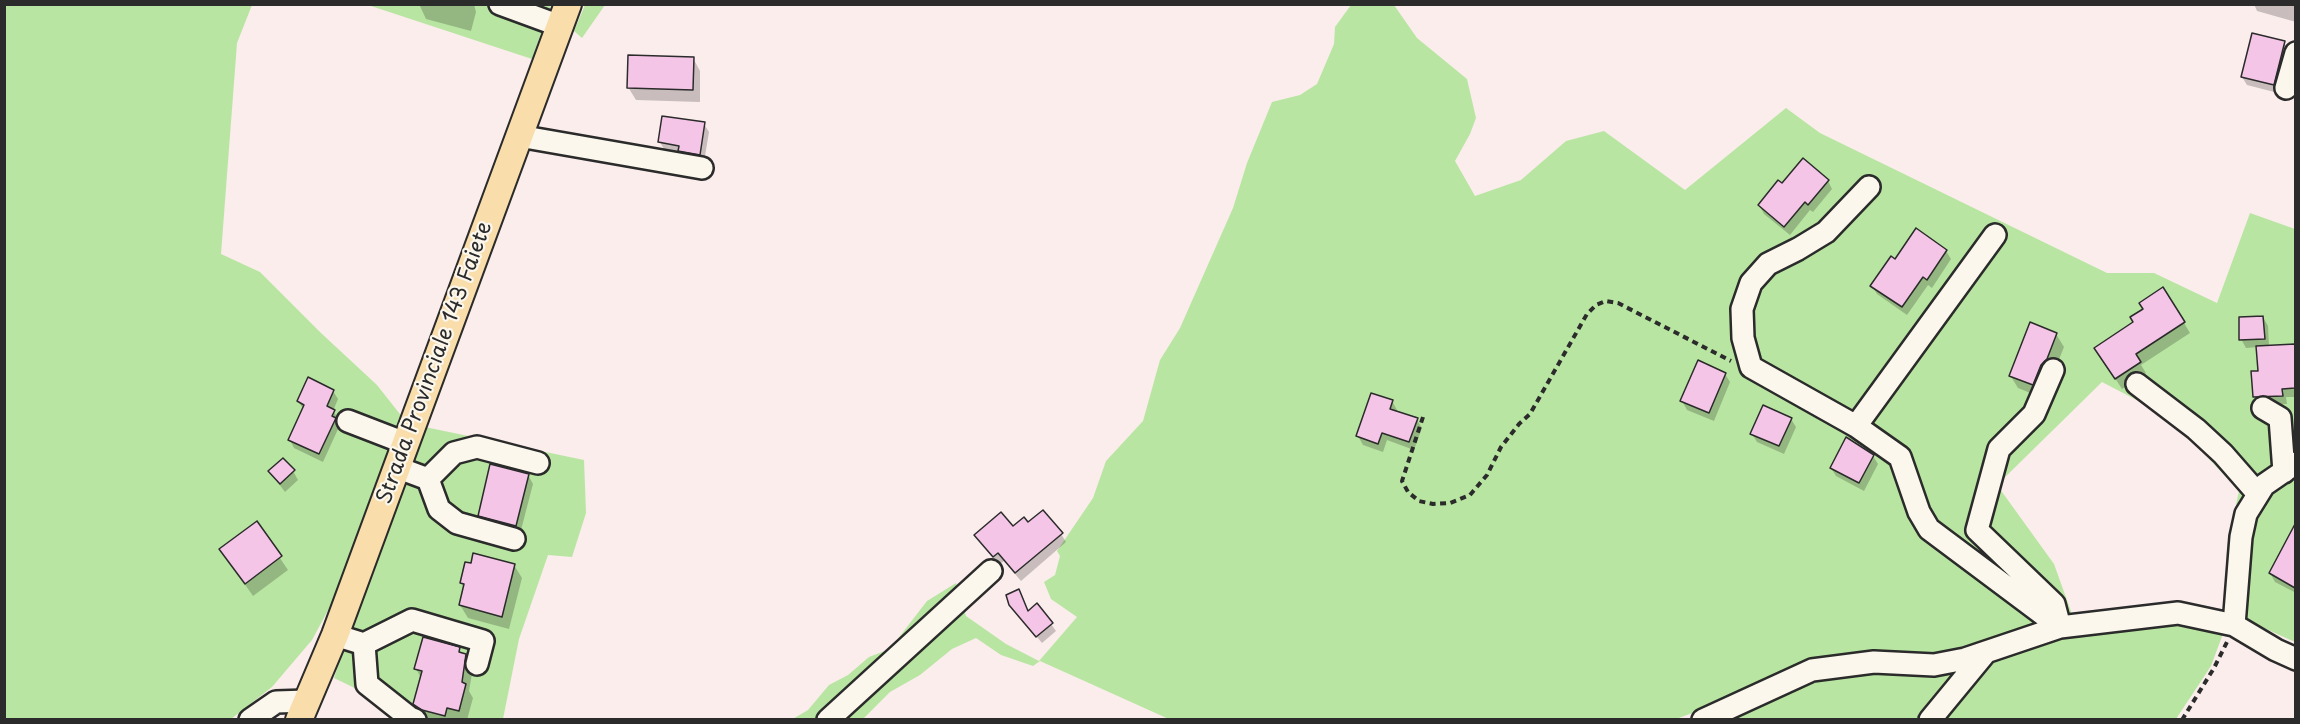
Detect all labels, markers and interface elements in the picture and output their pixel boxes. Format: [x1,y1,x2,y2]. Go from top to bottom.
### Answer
street label: Strada Provinciale 143 Faiete [372,218,498,508]

